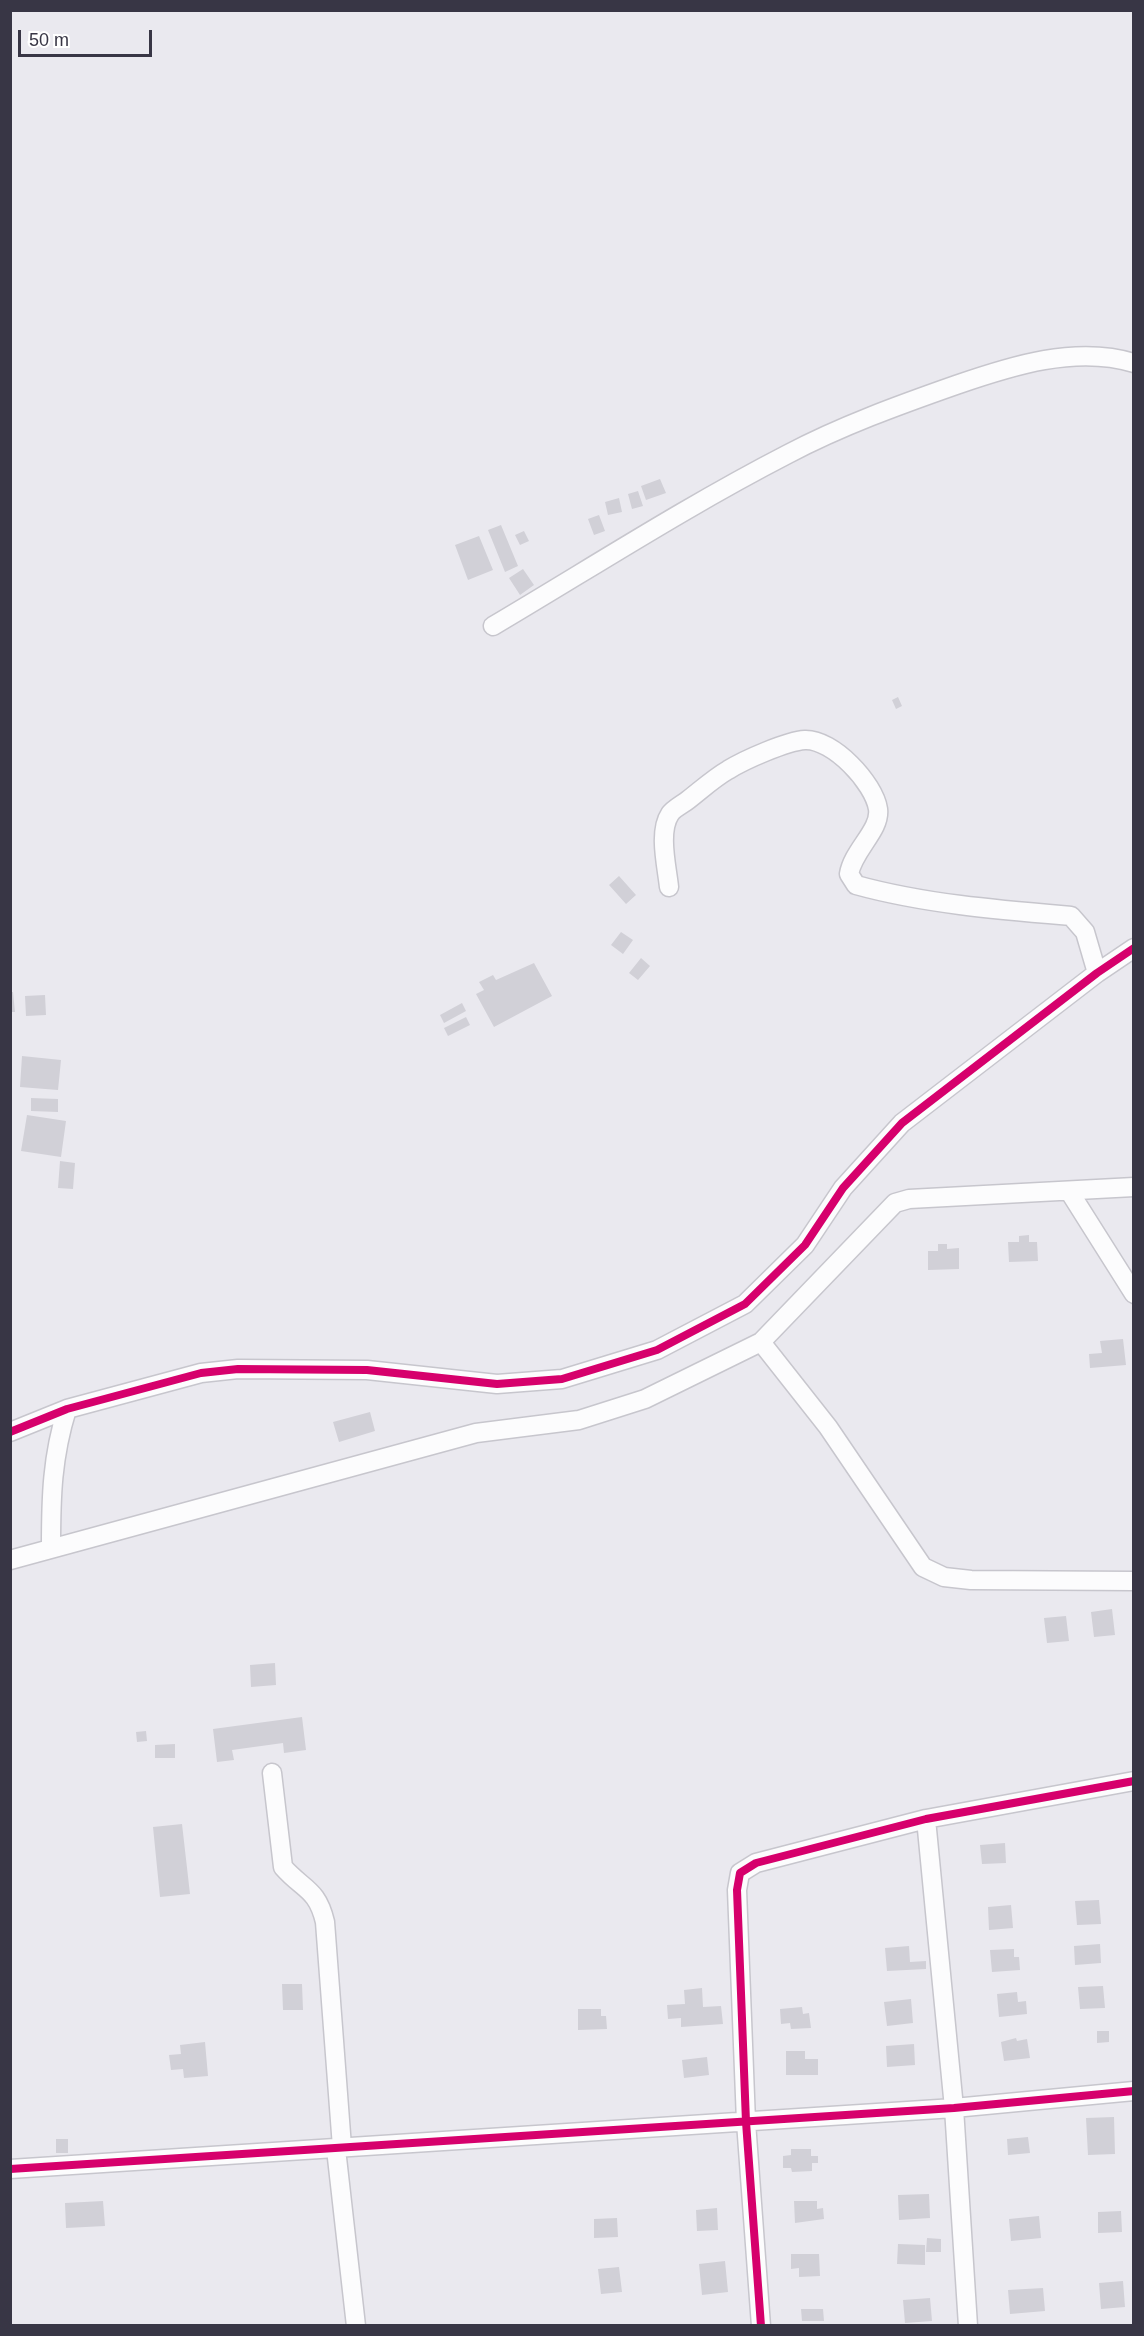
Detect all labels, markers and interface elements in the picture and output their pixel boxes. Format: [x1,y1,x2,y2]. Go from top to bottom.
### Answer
scale bar [21,18,154,56]
text: 50 m [29,30,69,50]

